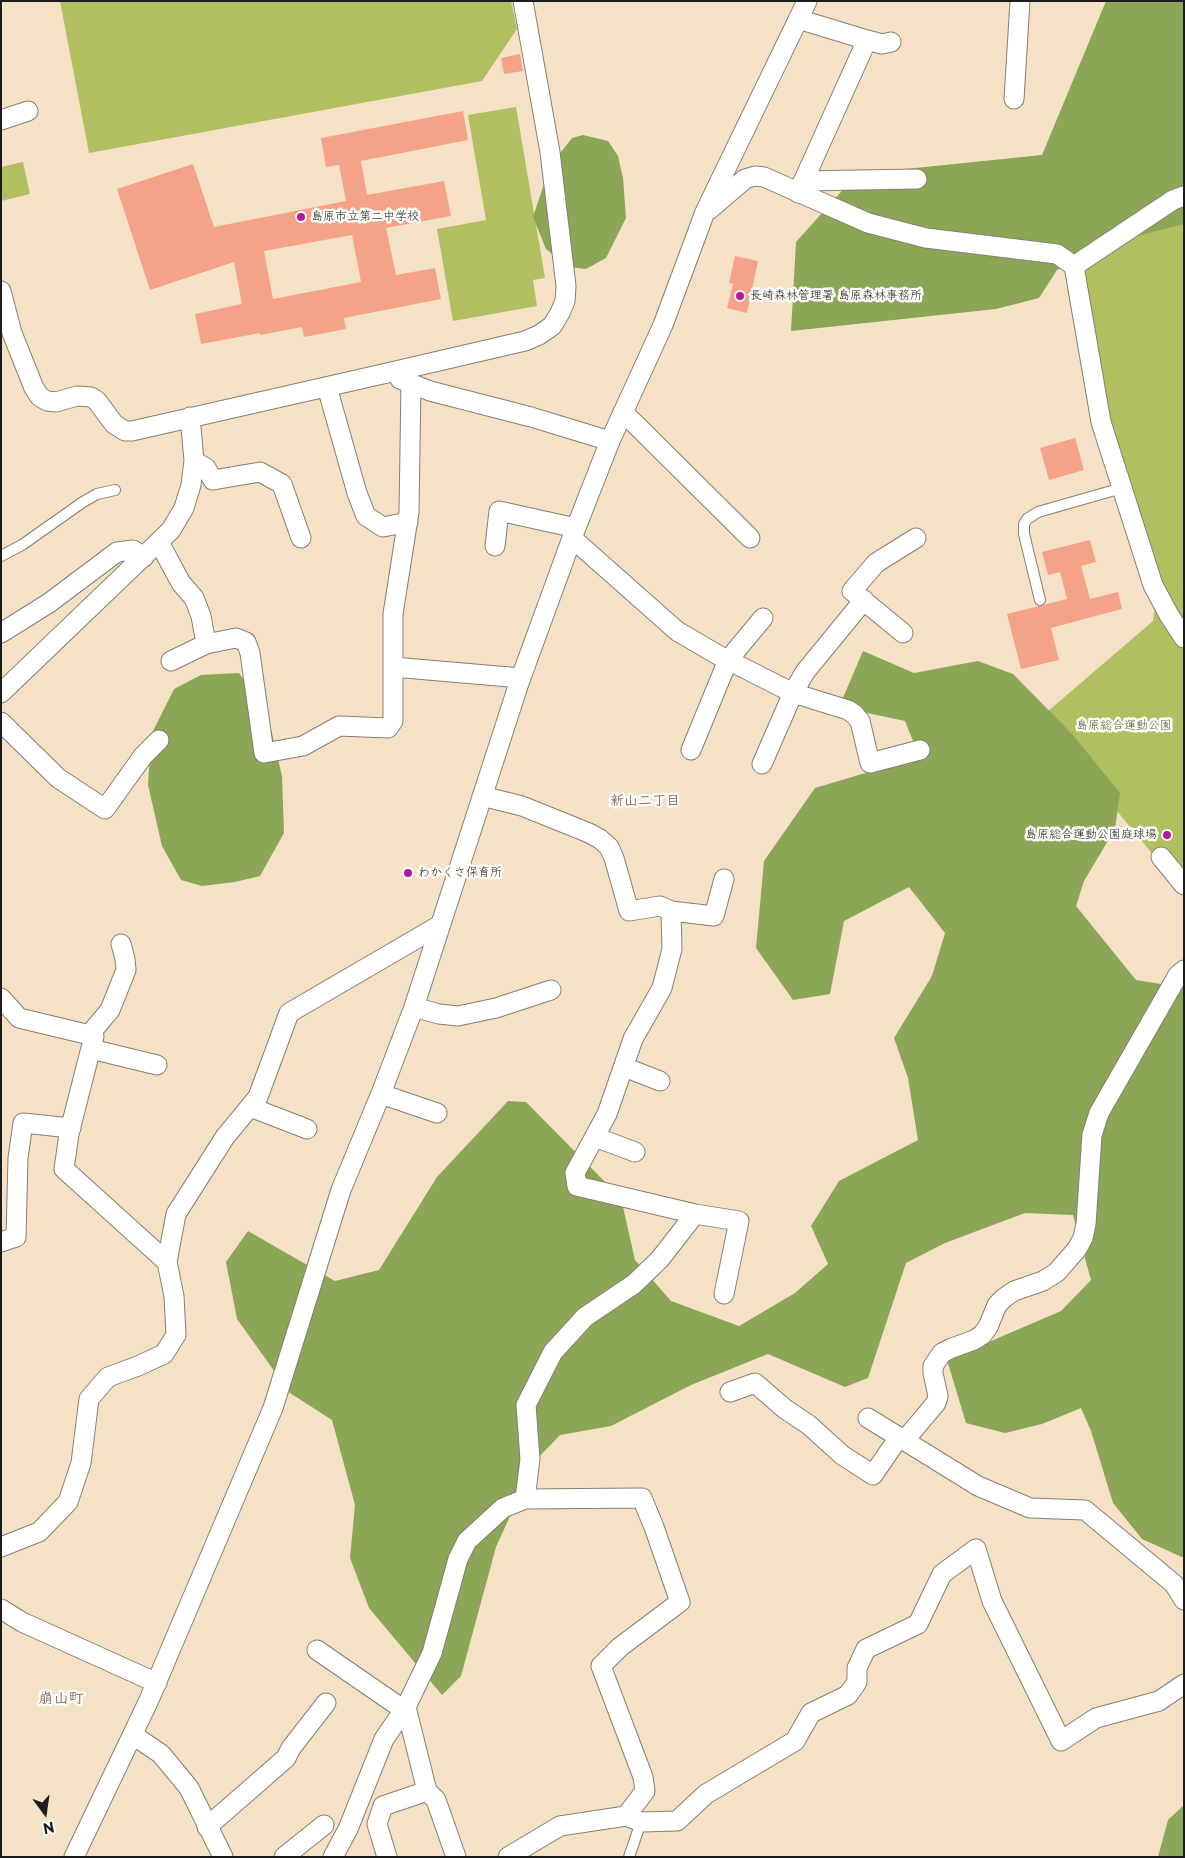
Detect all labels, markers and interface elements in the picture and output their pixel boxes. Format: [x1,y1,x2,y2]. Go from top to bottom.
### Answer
place label: 島原市立第二中学校 [311,210,419,224]
marker: 島原市立第二中学校 [295,211,307,223]
place label: 長崎森林管理署 島原森林事務所 [750,289,922,303]
marker: 長崎森林管理署 島原森林事務所 [734,290,746,302]
park label: 島原総合運動公園 [1076,719,1172,733]
district label: 新山二丁目 [610,793,680,809]
place label: 島原総合運動公園庭球場 [1025,828,1157,842]
marker: 島原総合運動公園庭球場 [1161,829,1173,841]
place label: わかくさ保育所 [418,866,502,880]
marker: わかくさ保育所 [402,867,414,879]
district label: 崩山町 [39,1690,83,1708]
north arrow [20,1788,70,1838]
text: N [41,1817,57,1840]

